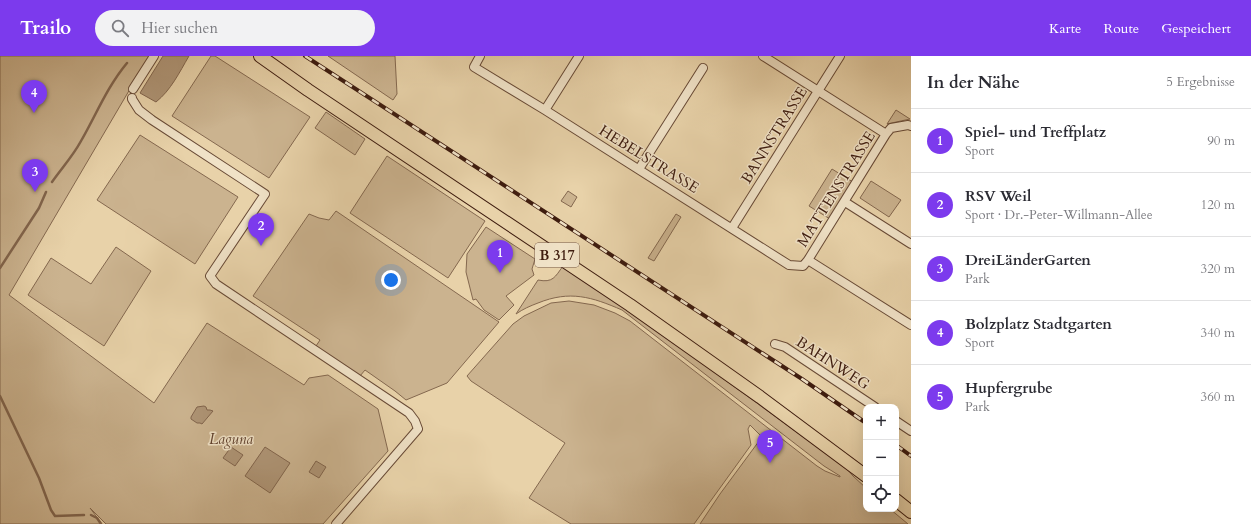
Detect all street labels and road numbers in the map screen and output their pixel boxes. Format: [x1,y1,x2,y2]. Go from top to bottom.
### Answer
street label: BANNSTRASSE [736,83,812,187]
street label: HEBELSTRASSE [595,120,703,198]
street label: MATTENSTRASSE [792,127,880,251]
road number: B 317 [535,243,579,267]
street label: BAHNWEG [792,332,874,394]

